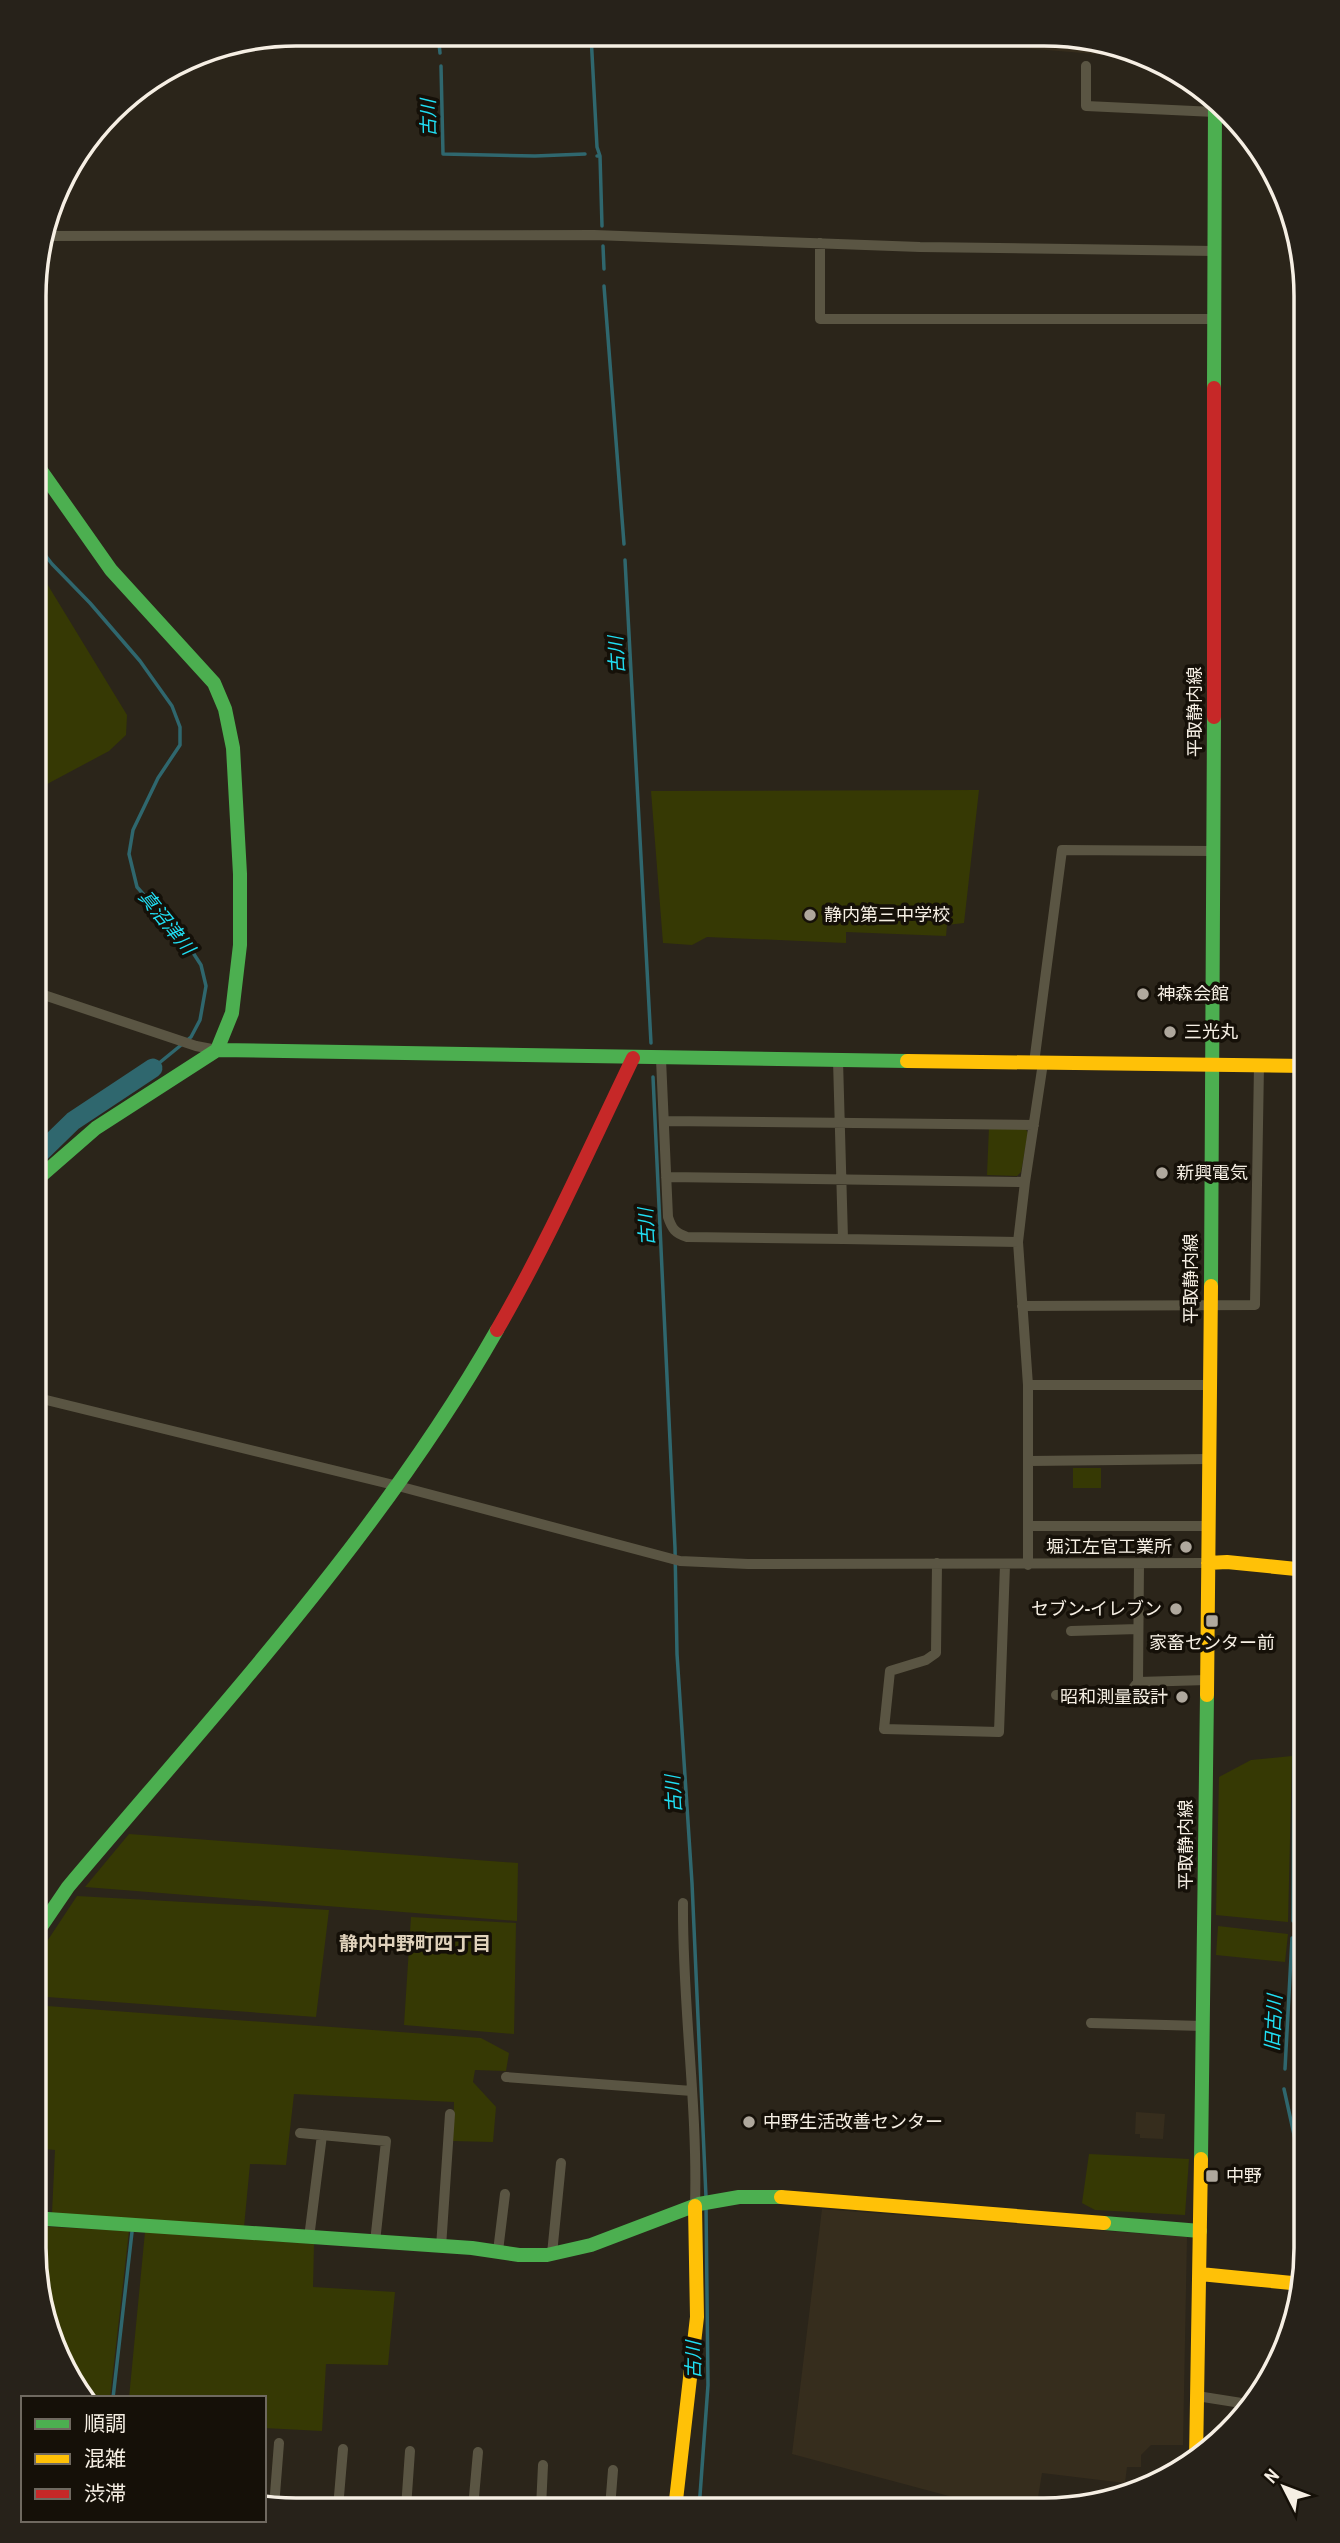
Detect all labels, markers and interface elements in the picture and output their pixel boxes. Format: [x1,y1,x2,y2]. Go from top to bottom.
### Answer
water label: 古川 [415,97,441,137]
water label: 古川 [602,633,630,675]
street label: 平取静内線 [1182,667,1207,757]
water label: 真沼津川 [133,884,202,961]
place label: 静内第三中学校 [824,902,950,927]
marker: 静内第三中学校 [802,907,818,923]
place label: 神森会館 [1157,981,1229,1006]
marker: 神森会館 [1135,986,1151,1002]
place label: 三光丸 [1184,1019,1238,1044]
marker: 三光丸 [1162,1024,1178,1040]
place label: 新興電気 [1176,1160,1248,1185]
marker: 新興電気 [1154,1165,1170,1181]
water label: 古川 [632,1205,660,1247]
street label: 平取静内線 [1178,1234,1203,1324]
place label: 堀江左官工業所 [1046,1534,1172,1559]
marker: 堀江左官工業所 [1178,1539,1194,1555]
place label: セブン-イレブン [1031,1596,1162,1621]
marker: セブン-イレブン [1168,1601,1184,1617]
marker: 家畜センター前 [1204,1613,1220,1629]
place label: 家畜センター前 [1149,1630,1275,1655]
place label: 昭和測量設計 [1060,1684,1168,1709]
marker: 昭和測量設計 [1174,1689,1190,1705]
water label: 古川 [659,1772,687,1814]
street label: 平取静内線 [1173,1800,1198,1890]
district label: 静内中野町四丁目 [339,1930,491,1956]
water label: 旧古川 [1259,1992,1288,2052]
place label: 中野生活改善センター [763,2109,943,2134]
marker: 中野生活改善センター [741,2114,757,2130]
place label: 中野 [1226,2163,1262,2188]
marker: 中野 [1204,2168,1220,2184]
water label: 古川 [680,2339,706,2379]
legend [21,2396,266,2522]
text: 順調 [84,2409,126,2438]
text: 混雑 [84,2444,126,2473]
north arrow [1249,2452,1319,2522]
text: N [1258,2463,1285,2489]
text: 渋滞 [84,2479,126,2508]

